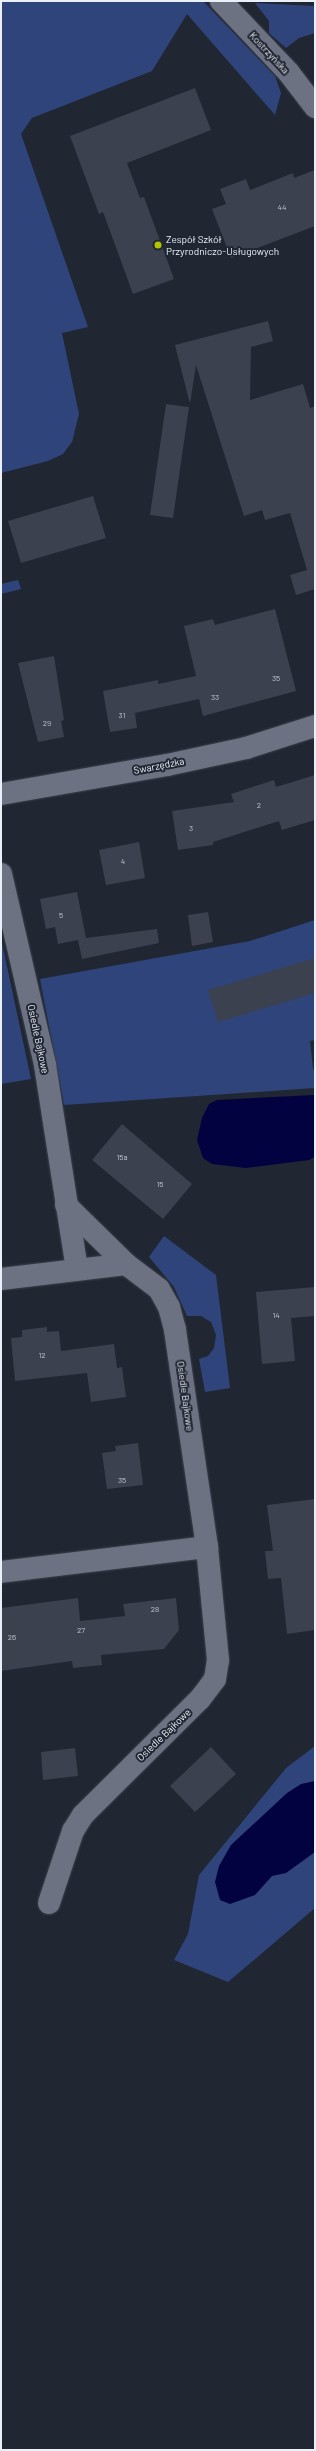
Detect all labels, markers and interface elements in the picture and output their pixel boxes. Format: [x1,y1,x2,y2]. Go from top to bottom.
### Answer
street label: Kostrzyńska [247,30,291,76]
house number: 44 [278,203,286,213]
place label: Zespół Szkół Przyrodniczo-Usługowych [166,233,279,256]
marker: Zespół Szkół Przyrodniczo-Usługowych [153,240,163,250]
house number: 35 [272,674,280,684]
house number: 33 [211,693,219,703]
house number: 31 [119,711,125,721]
house number: 29 [43,719,51,729]
street label: Swarzędzka [133,755,185,777]
house number: 2 [257,801,261,811]
house number: 3 [189,824,193,834]
house number: 4 [121,857,125,867]
house number: 5 [59,911,63,921]
street label: Osiedle Bajkowe [25,1003,51,1075]
house number: 15a [117,1153,127,1163]
house number: 15 [157,1180,163,1190]
house number: 14 [272,1311,280,1321]
house number: 12 [38,1351,46,1361]
street label: Osiedle Bajkowe [174,1360,196,1432]
house number: 35 [118,1476,126,1486]
house number: 28 [151,1605,159,1615]
house number: 27 [77,1626,85,1636]
house number: 26 [8,1633,16,1643]
street label: Osiedle Bajkowe [135,1706,193,1764]

